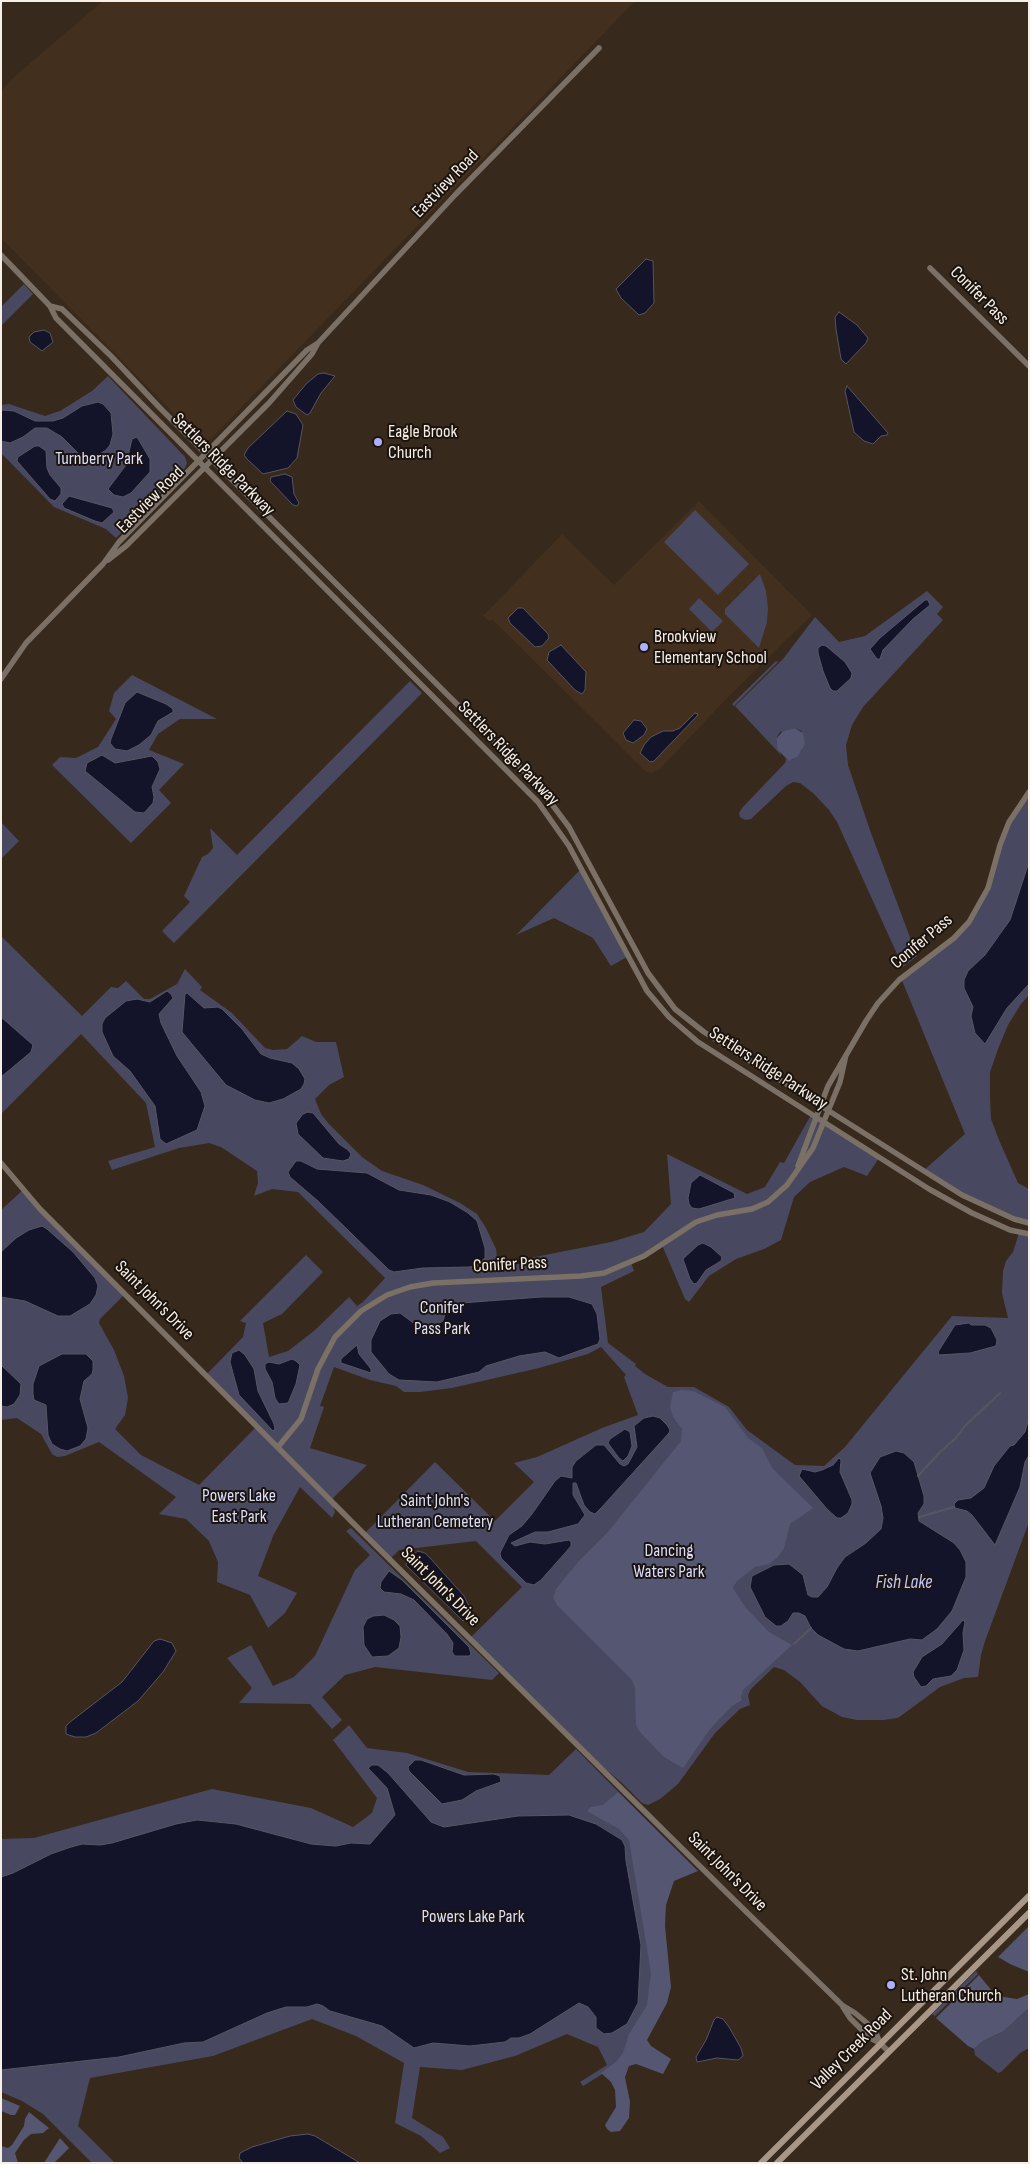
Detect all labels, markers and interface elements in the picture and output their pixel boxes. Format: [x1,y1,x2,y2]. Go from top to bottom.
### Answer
street label: Eastview Road [408,145,484,223]
street label: Conifer Pass [945,262,1013,330]
street label: Settlers Ridge Parkway [167,409,279,521]
place label: Eagle Brook Church [388,421,457,464]
marker: Eagle Brook Church [372,436,384,448]
park label: Turnberry Park [55,448,143,470]
street label: Eastview Road [113,462,189,538]
place label: Brookview Elementary School [654,626,767,669]
marker: Brookview Elementary School [638,641,650,653]
street label: Settlers Ridge Parkway [453,697,563,811]
street label: Conifer Pass [887,910,957,974]
street label: Settlers Ridge Parkway [705,1023,831,1115]
street label: Conifer Pass [472,1252,548,1278]
street label: Saint John's Drive [110,1257,198,1345]
park label: Conifer Pass Park [414,1297,470,1340]
park label: Powers Lake East Park [202,1485,276,1528]
park label: Saint John's Lutheran Cemetery [377,1490,493,1532]
park label: Dancing Waters Park [633,1540,705,1582]
street label: Saint John's Drive [396,1543,484,1631]
water label: Fish Lake [876,1572,932,1594]
street label: Saint John's Drive [683,1828,771,1916]
park label: Powers Lake Park [421,1906,525,1928]
place label: St. John Lutheran Church [901,1964,1002,2006]
marker: St. John Lutheran Church [885,1979,897,1991]
street label: Valley Creek Road [807,2005,897,2095]

